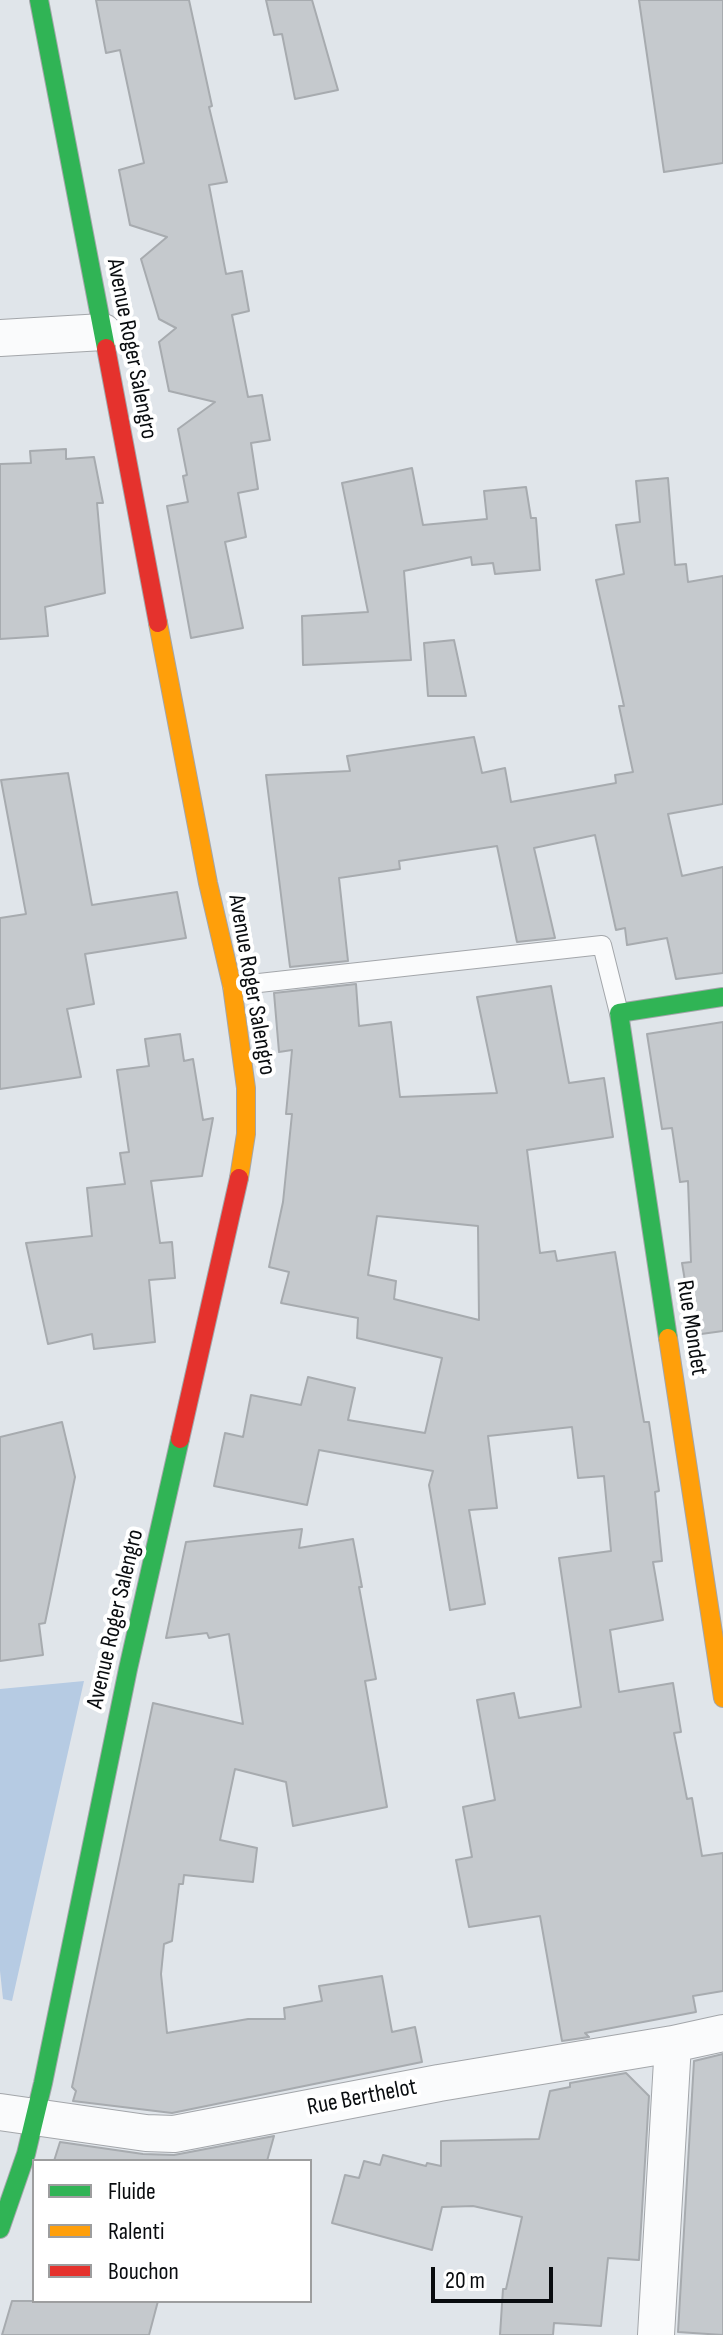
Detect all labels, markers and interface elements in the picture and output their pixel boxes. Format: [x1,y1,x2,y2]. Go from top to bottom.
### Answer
street label: Avenue Roger Salengro [99,256,163,442]
street label: Avenue Roger Salengro [221,892,281,1078]
street label: Rue Mondet [669,1278,713,1378]
street label: Avenue Roger Salengro [81,1527,151,1711]
street label: Rue Berthelot [305,2073,419,2123]
legend [32,2159,312,2303]
text: Fluide [108,2177,156,2206]
text: Ralenti [108,2217,164,2246]
scale bar [435,2251,557,2301]
text: Bouchon [108,2257,179,2286]
text: 20 m [445,2266,485,2295]

